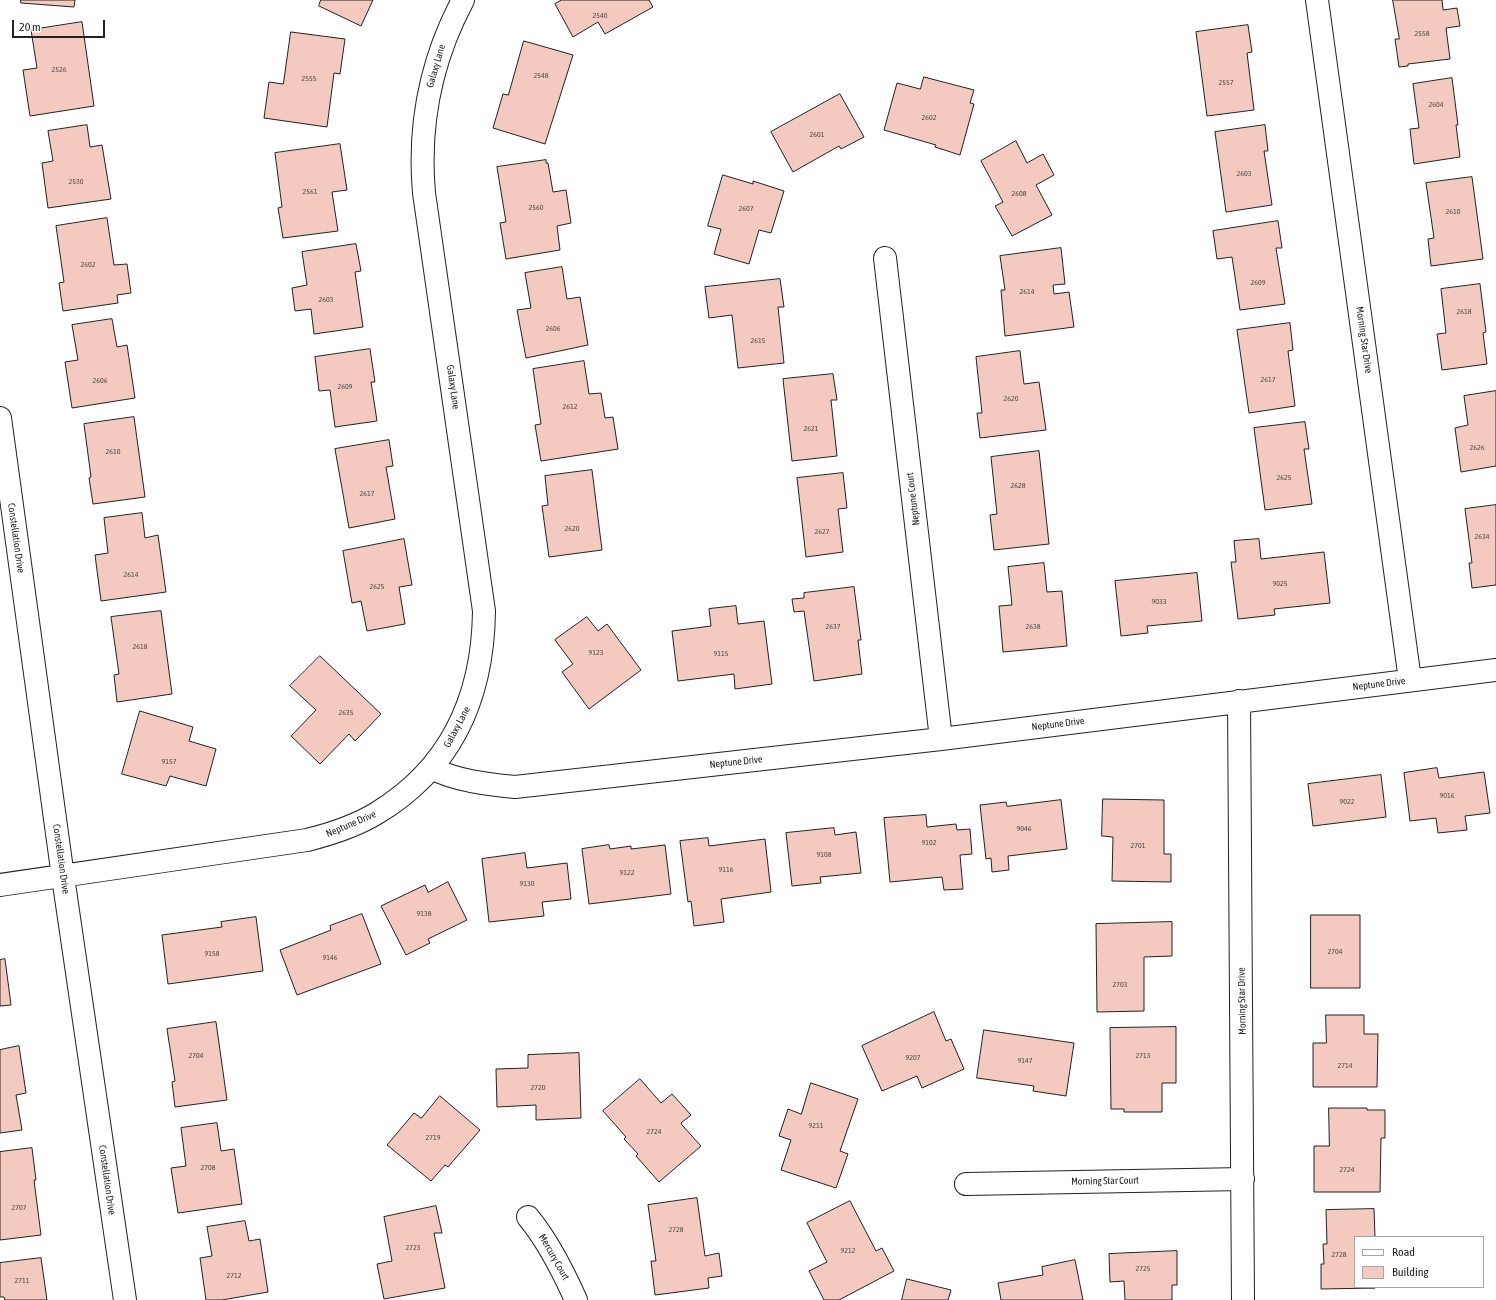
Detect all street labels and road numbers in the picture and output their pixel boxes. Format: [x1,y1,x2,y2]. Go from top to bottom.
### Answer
street label: Galaxy Lane [424,43,448,89]
street label: Morning Star Drive [1353,306,1375,374]
street label: Galaxy Lane [444,364,462,410]
street label: Neptune Court [904,472,922,526]
street label: Constellation Drive [5,502,27,574]
street label: Neptune Drive [1352,675,1406,693]
street label: Galaxy Lane [441,704,473,750]
street label: Neptune Drive [1031,715,1085,733]
street label: Neptune Drive [709,753,763,771]
street label: Neptune Drive [324,808,378,840]
street label: Constellation Drive [50,823,72,895]
street label: Morning Star Drive [1235,967,1249,1035]
street label: Constellation Drive [96,1144,118,1216]
street label: Morning Star Court [1071,1174,1139,1188]
street label: Mercury Court [536,1232,572,1282]

